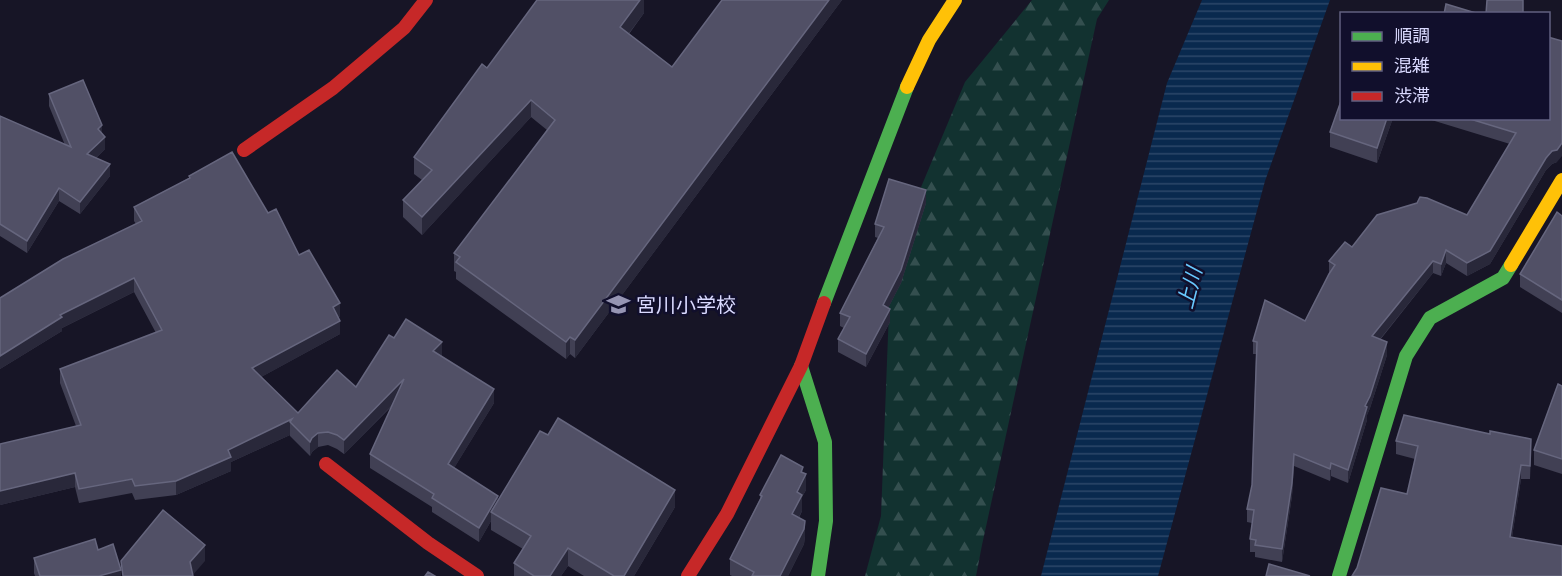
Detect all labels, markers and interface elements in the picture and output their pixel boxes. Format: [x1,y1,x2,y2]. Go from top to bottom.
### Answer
legend [1340,12,1550,120]
text: 順調 [1394,25,1430,47]
text: 混雑 [1394,55,1430,77]
text: 渋滞 [1394,85,1430,107]
water label: 上川 [1173,263,1207,311]
school or university icon: 宮川小学校 [605,292,631,318]
place label: 宮川小学校 [636,294,736,317]

